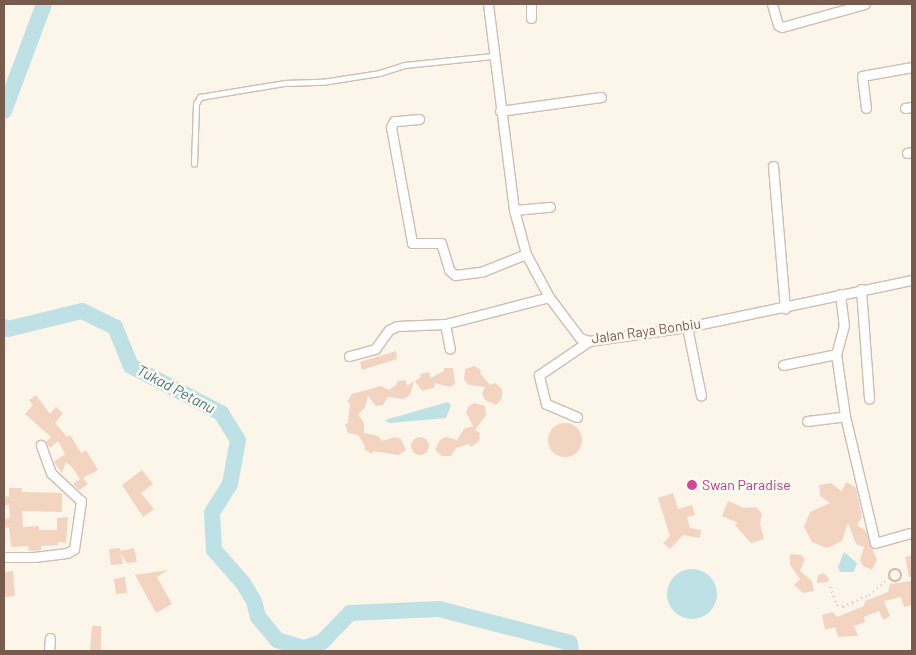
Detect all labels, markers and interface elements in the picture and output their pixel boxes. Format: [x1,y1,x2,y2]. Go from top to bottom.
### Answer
street label: Jalan Raya Bonbiu [590,315,702,347]
water label: Tukad Petanu [134,361,218,417]
place label: Swan Paradise [702,477,791,493]
marker: Swan Paradise [686,479,698,491]

